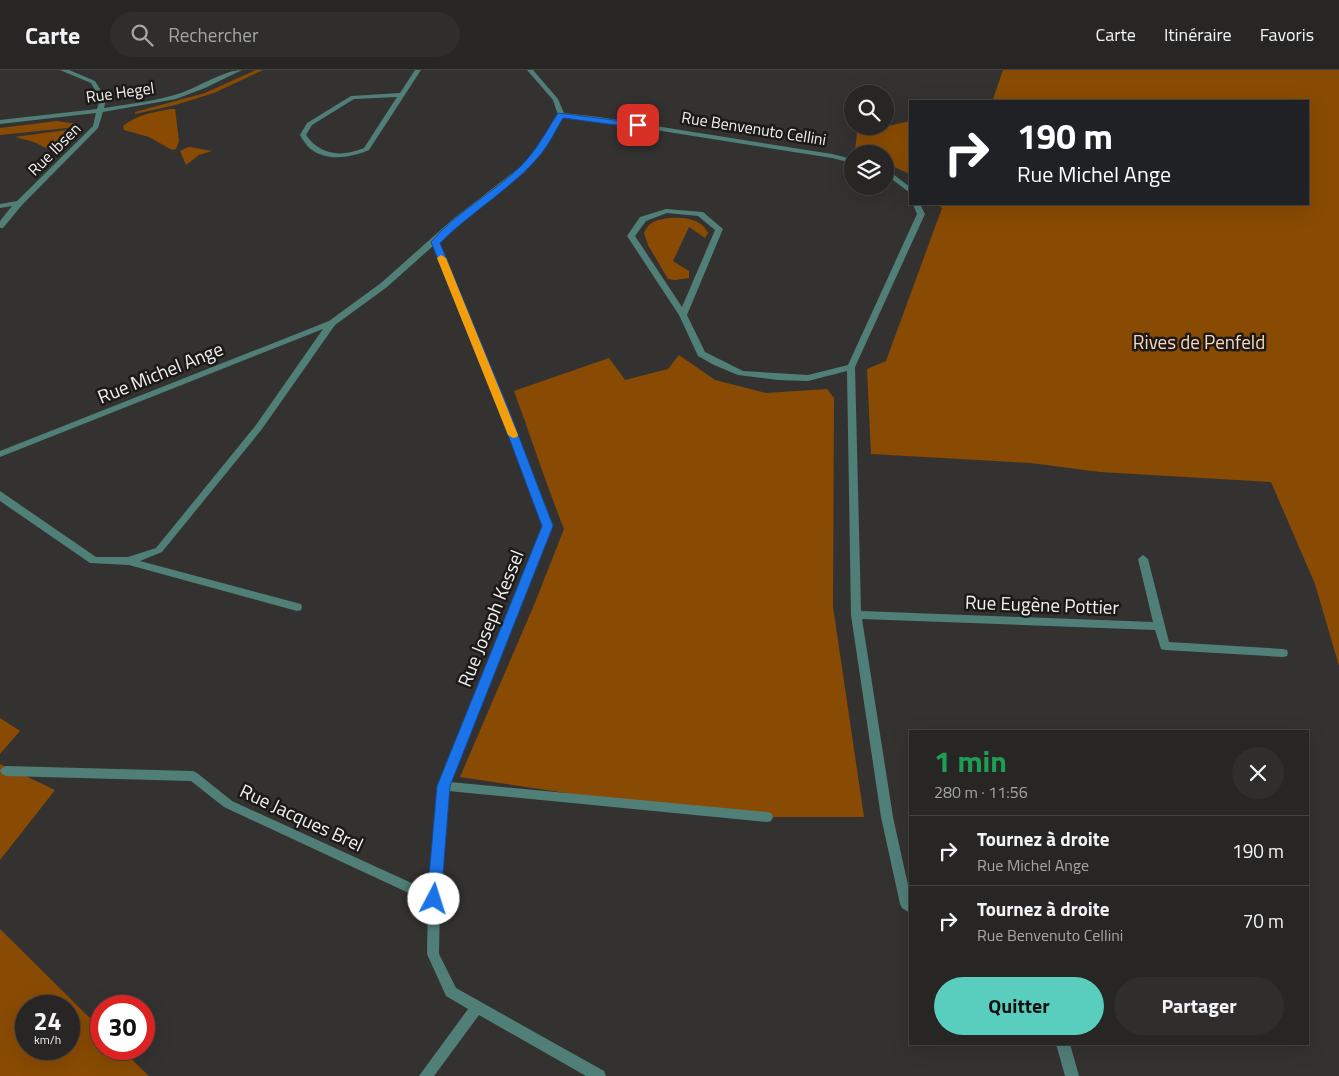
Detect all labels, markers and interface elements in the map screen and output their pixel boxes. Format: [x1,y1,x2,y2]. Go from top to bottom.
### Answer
search box [110,12,460,57]
text: Carte [25,17,80,53]
text: Rechercher [168,20,258,49]
icon: search [128,21,156,49]
text: Carte [1095,21,1136,48]
text: Itinéraire [1164,21,1232,48]
text: Favoris [1260,21,1314,48]
street label: Rue Hegel [84,75,156,109]
map controls [844,85,894,195]
button: search [844,85,894,135]
pin [617,104,659,146]
street label: Rue Benvenuto Cellini [680,105,828,151]
text: 190 m [1017,109,1113,163]
icon: arrive [624,111,652,139]
street label: Rue Ibsen [22,117,86,181]
icon: right [934,120,999,185]
button: layers [844,145,894,195]
text: Rue Michel Ange [1017,157,1171,191]
park label: Rives de Penfeld [1133,327,1265,356]
street label: Rue Michel Ange [93,334,227,410]
street label: Rue Joseph Kessel [449,545,531,691]
street label: Rue Eugène Pottier [964,587,1120,621]
text: 1 min [934,738,1007,784]
button: close [1232,747,1284,799]
street label: Rue Jacques Brel [235,776,369,858]
text: 280 m · 11:56 [934,780,1028,804]
text: Tournez à droite [977,824,1109,853]
text: 190 m [1232,836,1284,865]
icon: right [934,837,962,865]
text: Rue Michel Ange [977,853,1089,877]
position arrow [407,872,459,924]
text: Tournez à droite [977,894,1109,923]
text: 70 m [1243,906,1284,935]
icon: right [934,907,962,935]
text: Rue Benvenuto Cellini [977,923,1123,947]
button: Quitter [934,977,1104,1035]
button: Partager [1114,977,1284,1035]
speed limit sign: 30 [90,995,155,1060]
text: 24 [33,1002,62,1040]
text: km/h [34,1030,61,1049]

